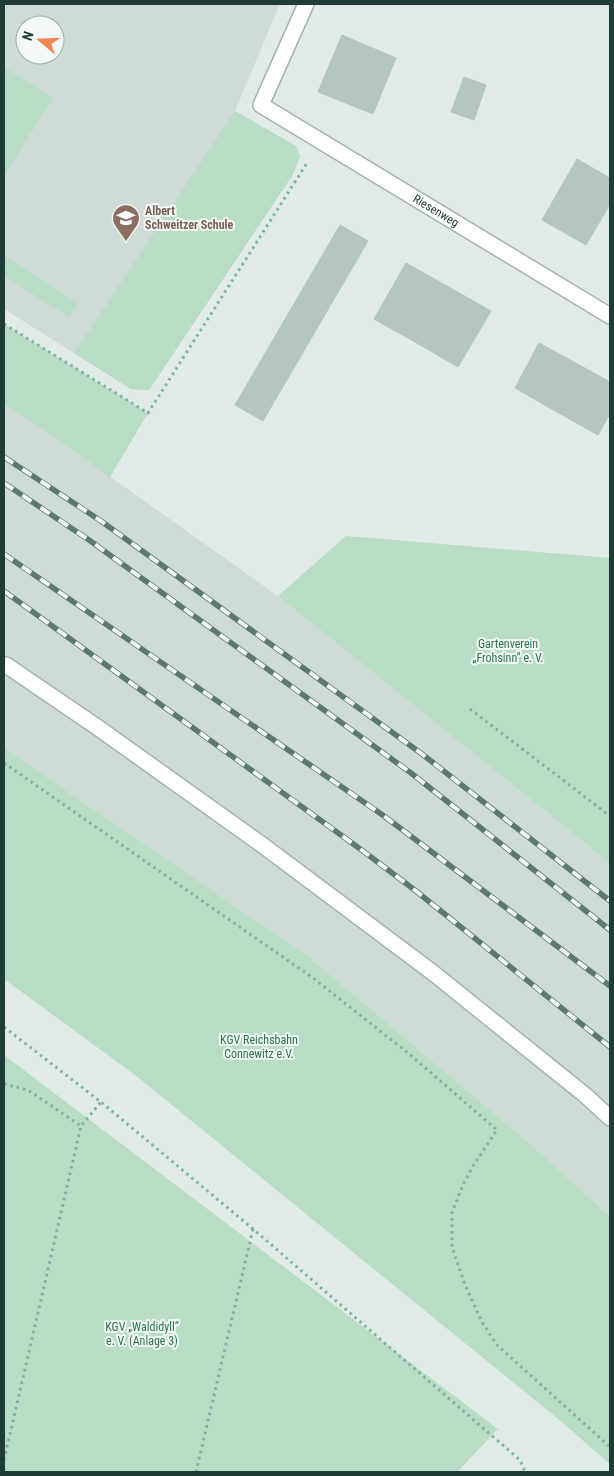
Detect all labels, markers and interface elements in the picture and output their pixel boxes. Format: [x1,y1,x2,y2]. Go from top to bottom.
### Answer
north arrow [15,15,65,65]
text: N [19,29,37,42]
street label: Riesenweg [410,192,461,230]
school or university icon: Albert Schweitzer Schule [111,203,141,242]
place label: Albert Schweitzer Schule [145,204,234,232]
park label: Gartenverein „Frohsinn“ e. V. [472,637,544,665]
park label: KGV Reichsbahn Connewitz e.V. [220,1033,298,1061]
park label: KGV „Waldidyll“ e. V. (Anlage 3) [105,1320,179,1348]

